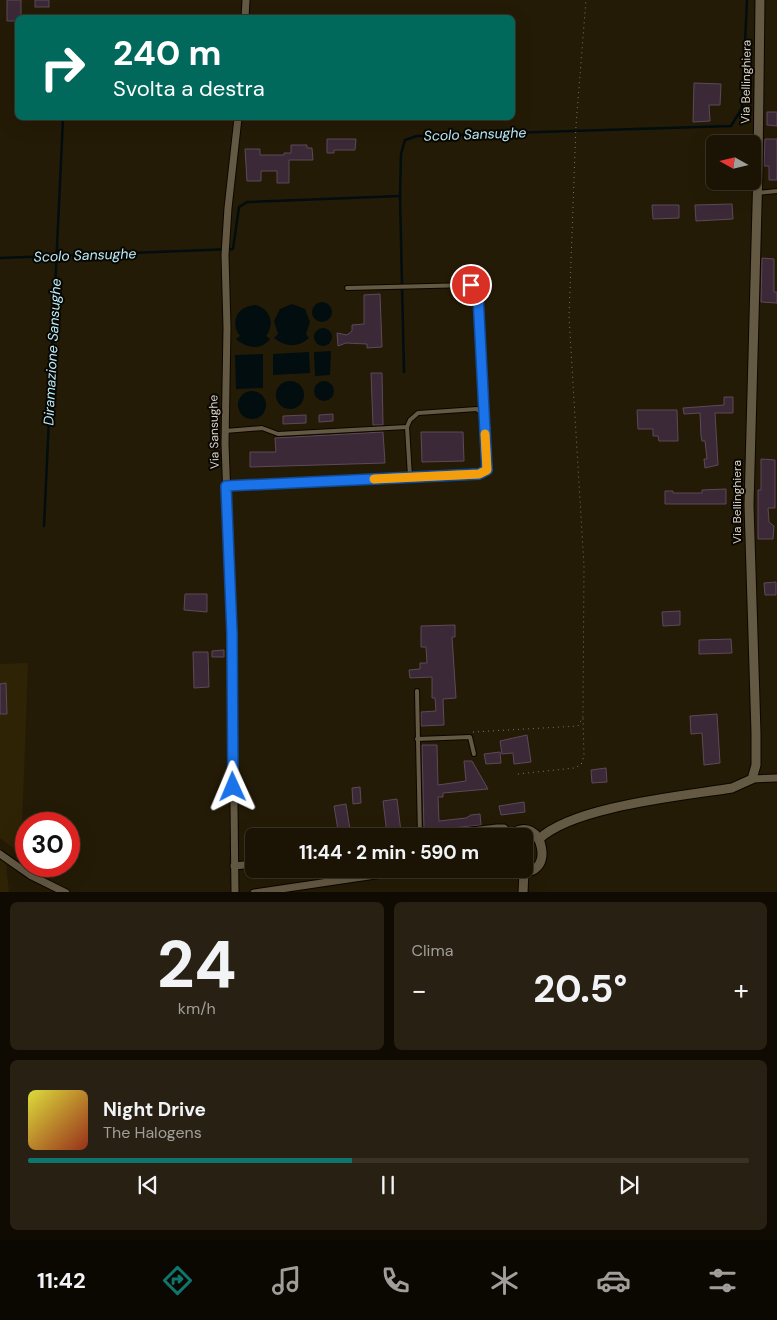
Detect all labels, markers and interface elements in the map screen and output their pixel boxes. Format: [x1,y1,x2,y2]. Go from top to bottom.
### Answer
text: 240 m [113,30,222,76]
icon: right [30,35,95,100]
street label: Via Bellinghiera [737,40,755,124]
text: Svolta a destra [113,74,265,103]
water label: Scolo Sansughe [423,123,527,145]
north arrow [706,135,761,190]
map controls [706,135,761,190]
water label: Scolo Sansughe [33,244,137,266]
pin [450,264,492,306]
icon: arrive [457,271,485,299]
water label: Diramazione Sansughe [39,278,65,426]
street label: Via Sansughe [205,395,223,469]
street label: Via Bellinghiera [729,460,745,544]
position arrow [206,760,258,812]
speed limit sign: 30 [15,812,80,877]
text: 11:44 · 2 min · 590 m [299,840,479,865]
text: 24 [157,923,236,1007]
text: Clima [412,940,453,961]
text: 20.5° [533,964,627,1014]
text: − [412,972,427,1009]
text: + [734,972,749,1009]
text: km/h [178,998,216,1019]
text: Night Drive [103,1097,206,1122]
text: The Halogens [103,1122,202,1143]
icon: previous [134,1171,162,1199]
icon: pause [374,1171,402,1199]
icon: next [615,1171,643,1199]
icon: directions [160,1263,195,1298]
icon: music [269,1263,304,1298]
icon: phone [378,1263,413,1298]
icon: climate [487,1263,522,1298]
icon: car [596,1263,631,1298]
icon: filters [705,1263,740,1298]
text: 11:42 [37,1266,86,1295]

